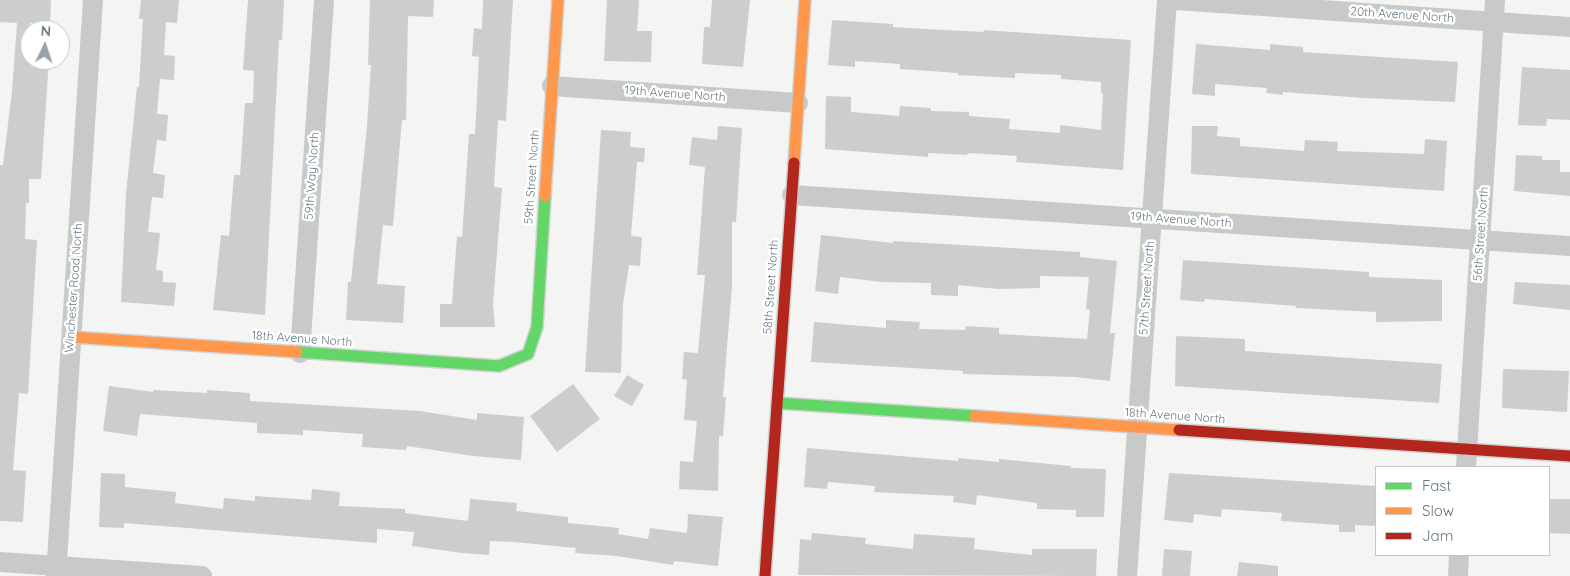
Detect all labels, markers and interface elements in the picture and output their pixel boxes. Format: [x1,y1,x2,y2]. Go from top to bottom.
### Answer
street label: 20th Avenue North [1350,4,1454,26]
north arrow [20,20,70,70]
text: N [40,22,52,40]
street label: 19th Avenue North [624,83,726,105]
street label: 59th Street North [522,129,542,225]
street label: 59th Way North [302,132,322,220]
street label: 56th Street North [1471,186,1491,282]
street label: 19th Avenue North [1130,209,1232,231]
street label: Winchester Road North [62,223,86,353]
street label: 58th Street North [761,239,781,335]
street label: 57th Street North [1137,240,1157,336]
street label: 18th Avenue North [251,328,353,350]
street label: 18th Avenue North [1124,405,1226,427]
legend [1375,466,1550,556]
text: Fast [1422,476,1451,495]
text: Slow [1422,501,1454,520]
text: Jam [1422,526,1453,545]

